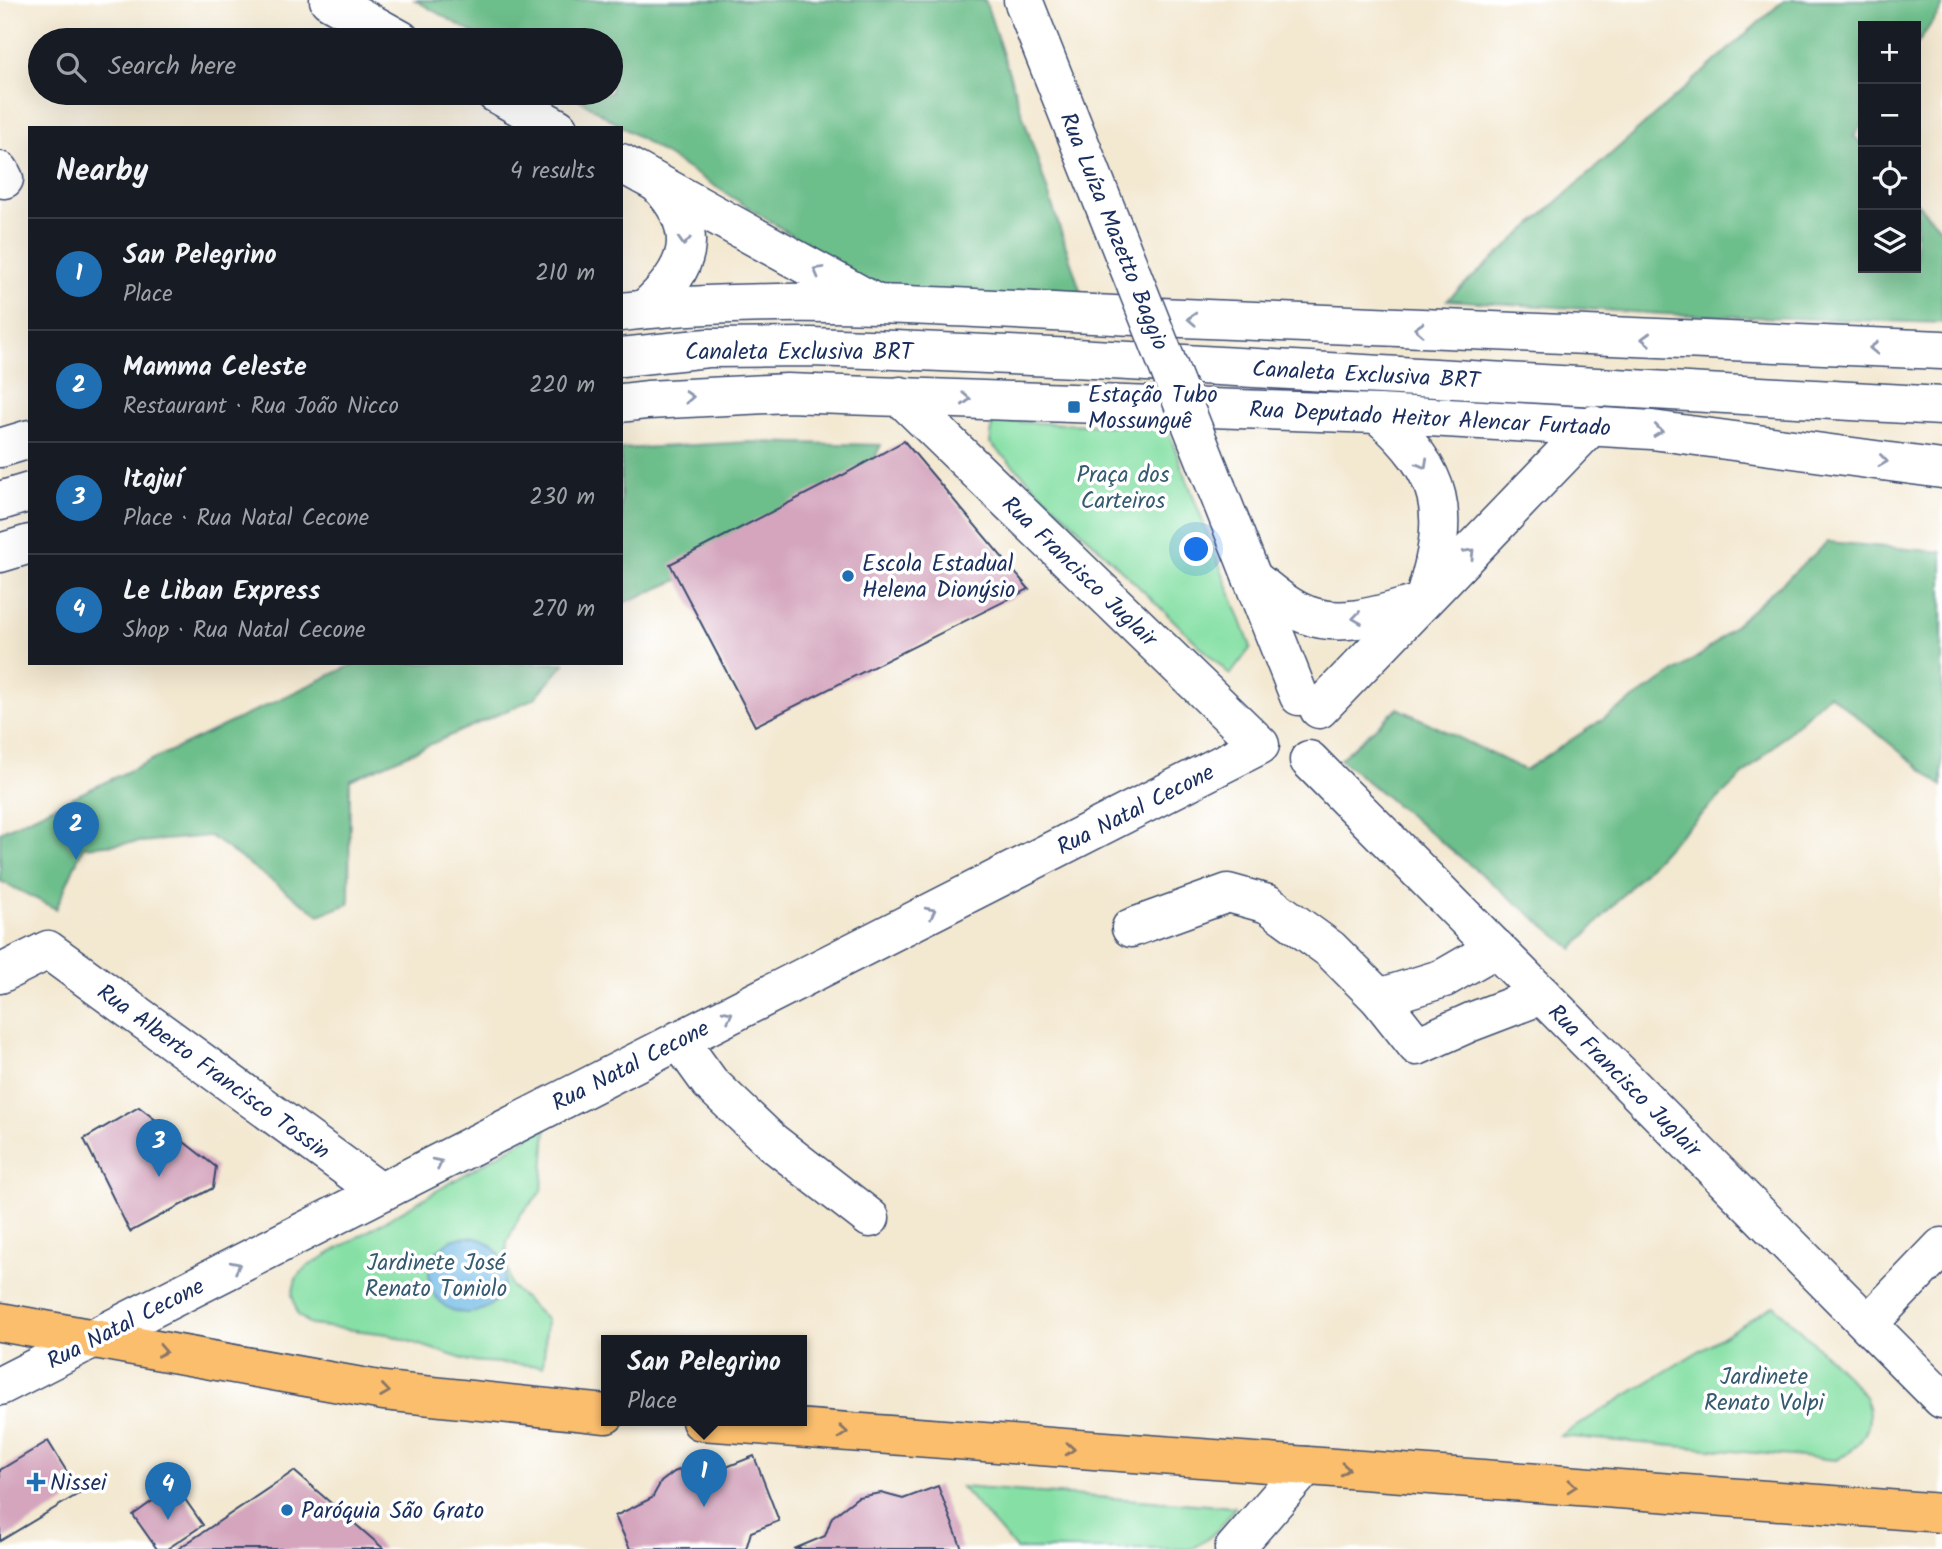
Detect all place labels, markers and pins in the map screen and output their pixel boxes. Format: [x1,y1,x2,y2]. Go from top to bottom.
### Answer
place label: Estação Tubo Mossunguê [1088,378,1218,440]
marker: Estação Tubo Mossunguê [1066,399,1082,415]
place label: Escola Estadual Helena Dionýsio [862,547,1015,609]
marker: Escola Estadual Helena Dionýsio [840,568,856,584]
pin: 2 [53,802,99,860]
pin: 3 [136,1119,182,1177]
pin: 1 [681,1449,727,1507]
pin: 4 [145,1462,191,1520]
place label: Nissei [50,1466,108,1502]
marker: Nissei [28,1474,44,1490]
place label: Paróquia São Grato [301,1494,484,1530]
marker: Paróquia São Grato [279,1502,295,1518]

